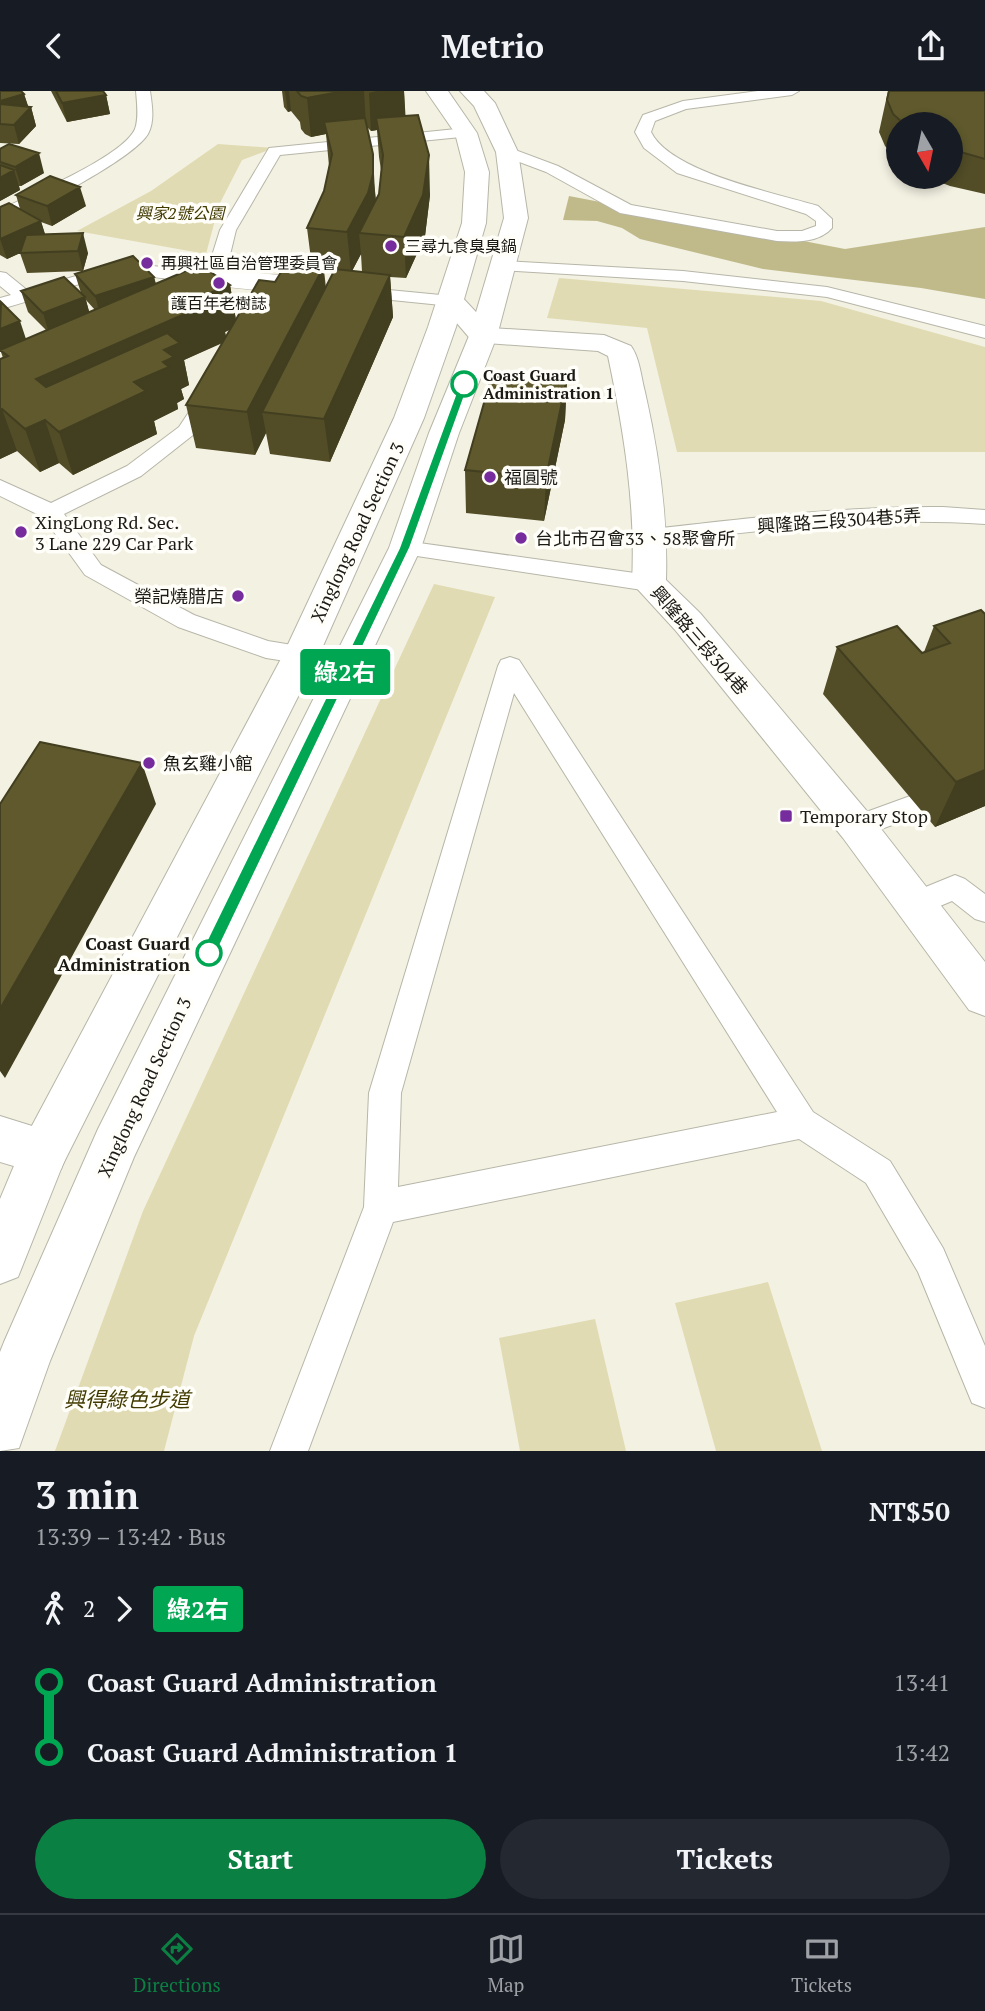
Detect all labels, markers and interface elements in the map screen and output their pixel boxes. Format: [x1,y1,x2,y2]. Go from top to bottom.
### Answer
text: Metrio [441,25,544,67]
icon: back [35,27,73,65]
icon: share [912,27,950,65]
north arrow [886,112,962,189]
map controls [886,112,963,189]
park label: 興家2號公園 [136,202,226,224]
place label: 三尋九食臭臭鍋 [405,235,517,257]
marker: 三尋九食臭臭鍋 [383,238,399,254]
place label: 再興社區自治管理委員會 [161,252,337,274]
marker: 再興社區自治管理委員會 [139,255,155,271]
marker: 護百年老樹誌 [211,275,227,291]
place label: 護百年老樹誌 [171,292,267,314]
place label: Coast Guard Administration 1 [483,364,614,404]
marker: Coast Guard Administration 1 [451,371,477,397]
street label: Xinglong Road Section 3 [305,438,409,626]
place label: 福圓號 [504,465,558,489]
marker: 福圓號 [482,469,498,485]
street label: 興隆路三段304巷5弄 [756,502,922,538]
place label: XingLong Rd. Sec. 3 Lane 229 Car Park [35,510,194,555]
marker: XingLong Rd. Sec. 3 Lane 229 Car Park [13,524,29,540]
place label: 台北市召會33、58聚會所 [535,526,735,550]
marker: 台北市召會33、58聚會所 [513,530,529,546]
street label: 興隆路三段304巷 [646,581,754,699]
place label: 榮記燒腊店 [134,584,224,608]
marker: 榮記燒腊店 [230,588,246,604]
line badge: 綠2右 [305,649,385,695]
text: 綠2右 [314,656,376,688]
place label: 魚玄雞小館 [163,751,253,775]
marker: 魚玄雞小館 [141,755,157,771]
place label: Temporary Stop [800,804,928,828]
marker: Temporary Stop [778,808,794,824]
place label: Coast Guard Administration [57,931,190,976]
marker: Coast Guard Administration [196,940,222,966]
street label: Xinglong Road Section 3 [92,993,196,1181]
park label: 興得綠色步道 [64,1385,193,1413]
text: 3 min [35,1470,139,1520]
text: NT$50 [869,1494,950,1528]
text: 13:39 – 13:42 · Bus [35,1521,226,1552]
icon: walk [35,1590,73,1628]
icon: forward [105,1590,143,1628]
text: 2 [83,1593,95,1624]
text: 綠2右 [167,1593,229,1625]
text: Coast Guard Administration [87,1665,437,1699]
text: 13:41 [893,1667,950,1698]
text: Coast Guard Administration 1 [87,1735,458,1769]
text: 13:42 [893,1737,950,1768]
button: Start [35,1819,486,1899]
button: Tickets [500,1819,950,1899]
tab: Directions [133,1930,221,1997]
tab: Map [487,1930,525,1997]
tab: Tickets [791,1930,852,1997]

